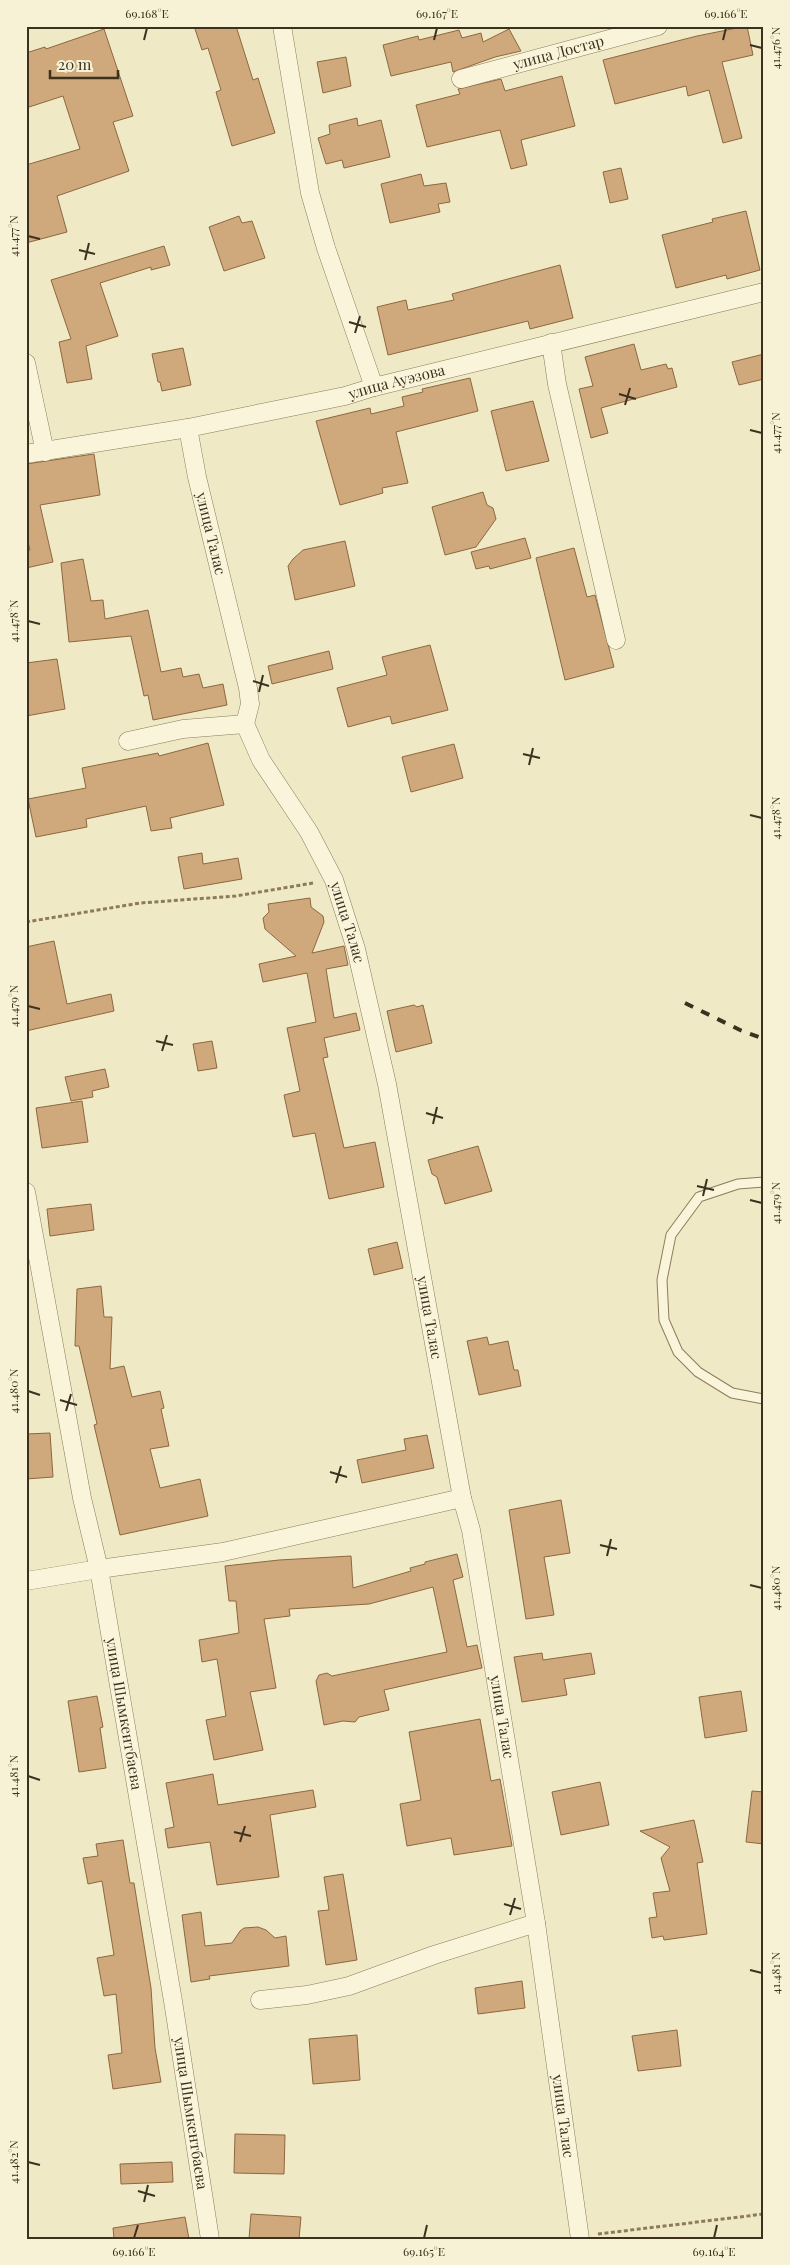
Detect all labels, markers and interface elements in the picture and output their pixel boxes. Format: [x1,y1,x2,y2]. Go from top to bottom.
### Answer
text: 69.168°E [125,5,169,21]
text: 69.167°E [416,5,458,21]
text: 69.166°E [704,5,748,21]
text: 41.476°N [767,26,783,69]
street label: улица Достар [510,30,606,74]
scale bar [50,48,118,80]
text: 20 m [58,54,92,74]
text: 41.477°N [5,215,21,257]
street label: улица Ауэзова [345,359,447,404]
text: 41.477°N [767,412,783,454]
street label: улица Талас [192,489,231,577]
text: 41.478°N [5,599,21,642]
text: 41.478°N [767,796,783,839]
street label: улица Талас [326,878,370,965]
text: 41.479°N [5,984,21,1027]
text: 41.479°N [767,1181,783,1224]
street label: улица Талас [413,1273,448,1361]
text: 41.480°N [5,1368,21,1413]
text: 41.480°N [767,1565,783,1610]
street label: улица Шымкентбаева [102,1635,148,1792]
street label: улица Талас [486,1673,520,1760]
text: 41.481°N [5,1754,21,1797]
text: 41.481°N [767,1951,783,1994]
street label: улица Шымкентбаева [170,2034,213,2191]
street label: улица Талас [548,2072,580,2159]
text: 41.482°N [5,2140,21,2184]
text: 69.166°E [112,2243,156,2259]
text: 69.165°E [403,2243,445,2259]
text: 69.164°E [693,2243,735,2259]

